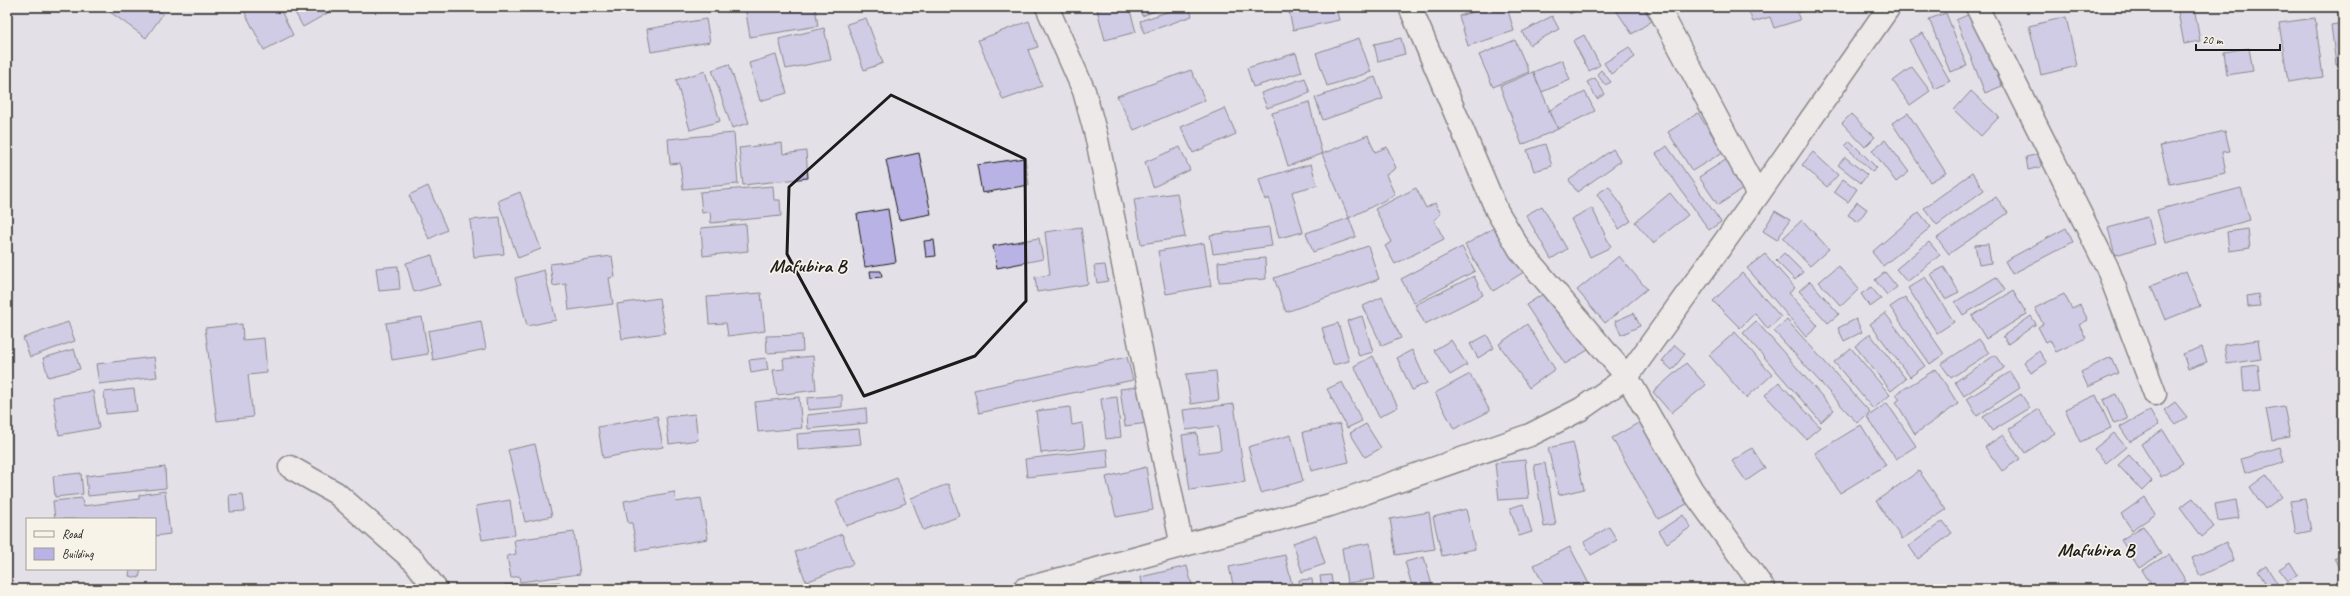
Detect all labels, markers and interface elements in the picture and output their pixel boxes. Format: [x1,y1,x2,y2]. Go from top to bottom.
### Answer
scale bar [2196,26,2280,52]
text: 20 m [2202,32,2224,48]
district label: Mafubira B [769,254,849,278]
legend [26,518,156,570]
text: Road [62,526,84,542]
district label: Mafubira B [2057,538,2137,562]
text: Building [62,546,94,562]

